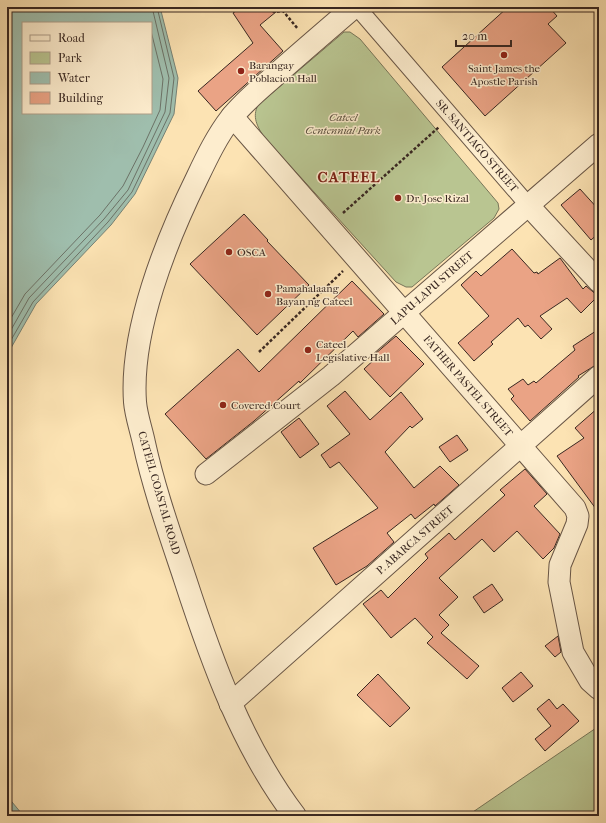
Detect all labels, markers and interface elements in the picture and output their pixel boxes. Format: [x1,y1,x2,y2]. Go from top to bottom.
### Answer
legend [22,22,152,114]
scale bar [456,22,511,48]
text: 20 m [462,29,487,43]
text: Road [58,31,85,45]
marker: Saint James the Apostle Parish [499,50,509,60]
text: Park [58,51,83,65]
place label: Barangay Poblacion Hall [249,59,317,85]
place label: Saint James the Apostle Parish [468,62,541,88]
marker: Barangay Poblacion Hall [236,66,246,76]
text: Water [57,71,91,85]
text: Building [58,91,103,105]
street label: SR. SANTIAGO STREET [433,97,521,196]
park label: Cateel Centennial Park [305,111,381,137]
district label: CATEEL [318,168,380,186]
place label: Dr. Jose Rizal [406,192,469,205]
marker: Dr. Jose Rizal [393,193,403,203]
place label: OSCA [237,246,267,259]
marker: OSCA [224,247,234,257]
street label: LAPU-LAPU STREET [388,248,476,327]
place label: Pamahalaang Bayan ng Cateel [276,282,353,308]
marker: Pamahalaang Bayan ng Cateel [263,289,273,299]
street label: FATHER PASTEL STREET [421,333,516,440]
place label: Cateel Legislative Hall [316,338,389,364]
marker: Cateel Legislative Hall [303,345,313,355]
place label: Covered Court [231,399,301,412]
marker: Covered Court [218,400,228,410]
street label: CATEEL COASTAL ROAD [135,430,183,556]
street label: P. ABARCA STREET [374,502,457,577]

